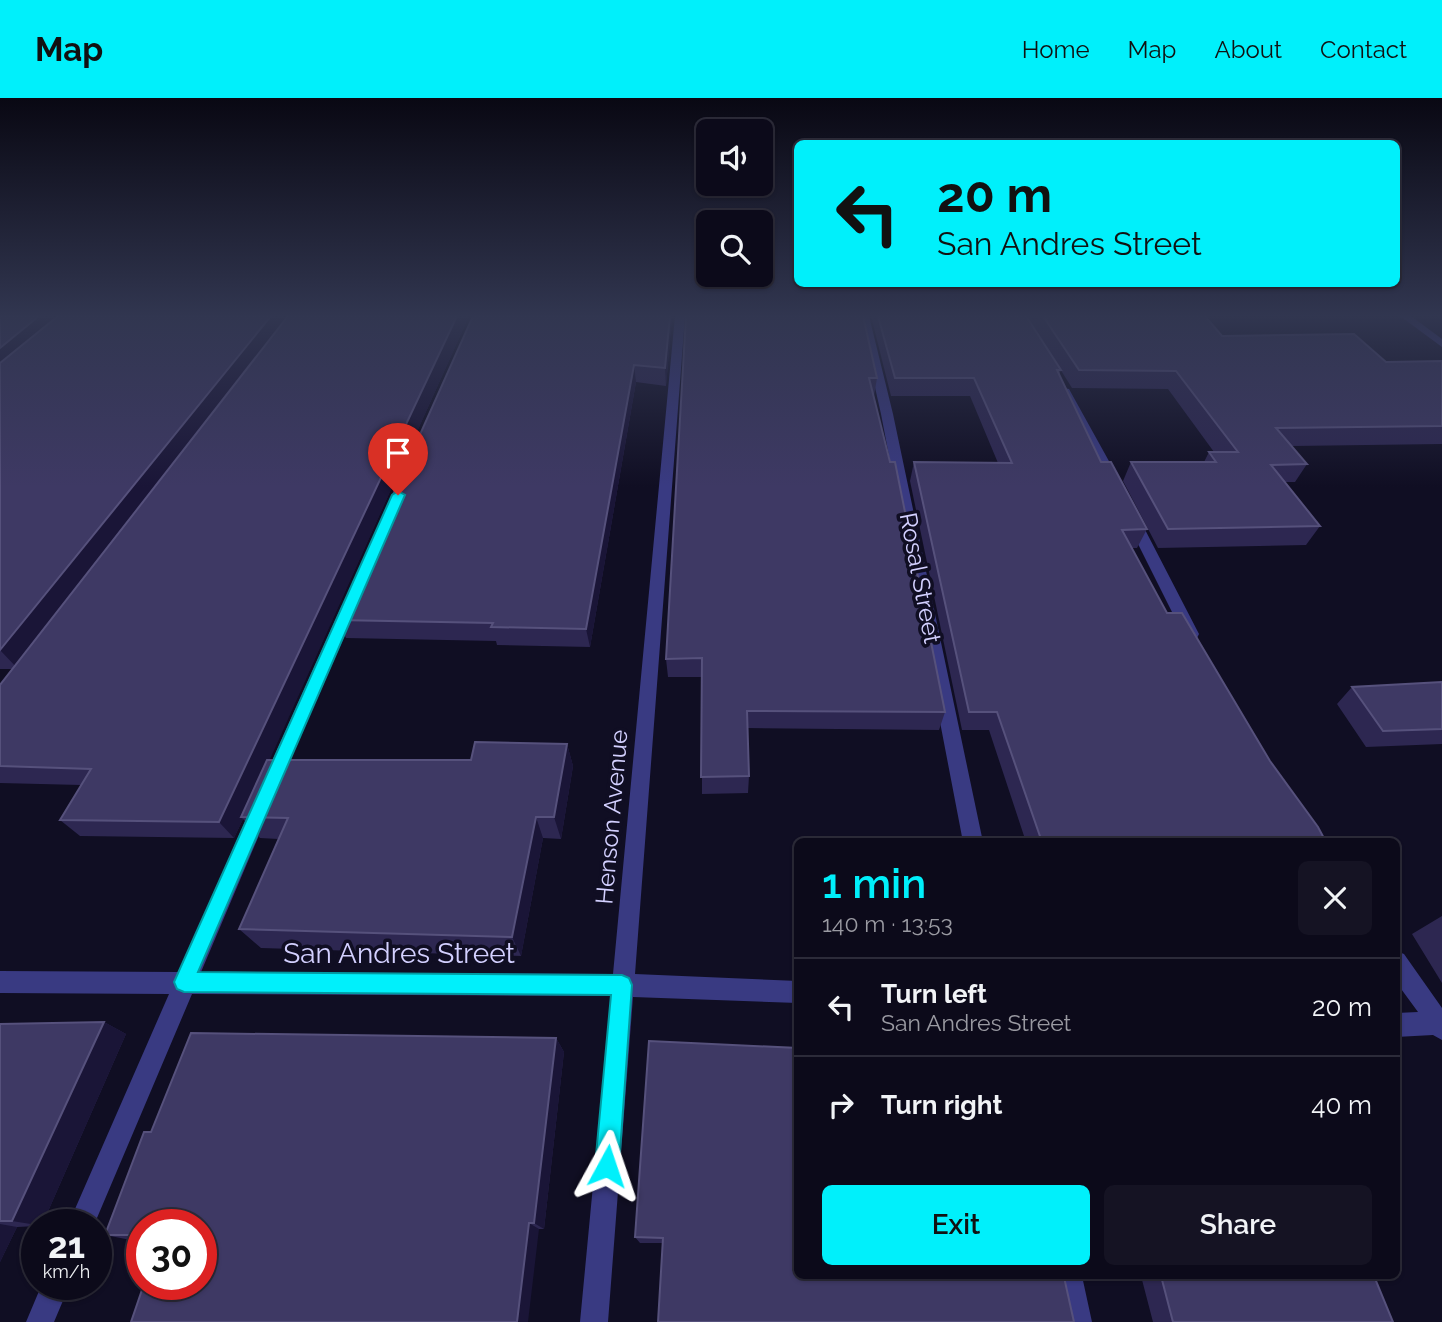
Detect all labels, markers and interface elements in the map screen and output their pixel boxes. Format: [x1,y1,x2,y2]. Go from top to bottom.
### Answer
text: Map [35,30,103,69]
text: Home [1022,35,1090,64]
text: Map [1128,35,1176,64]
text: About [1214,35,1282,64]
text: Contact [1320,35,1407,64]
map controls [696,119,773,287]
button: sound [696,119,773,196]
text: 20 m [937,166,1052,223]
icon: left [822,168,913,259]
button: search [696,210,773,287]
text: San Andres Street [937,225,1202,262]
pin [368,423,428,495]
icon: arrive [379,434,417,472]
street label: Rosal Street [894,510,947,646]
street label: Henson Avenue [589,729,634,905]
text: 1 min [822,859,926,908]
button: close [1298,861,1372,935]
text: 140 m · 13:53 [822,910,953,937]
street label: San Andres Street [283,937,515,970]
text: Turn left [881,979,987,1009]
icon: left [822,988,860,1026]
text: 20 m [1312,992,1372,1022]
text: San Andres Street [881,1009,1071,1036]
icon: right [822,1086,860,1124]
text: Turn right [881,1090,1002,1120]
text: 40 m [1311,1090,1372,1120]
position arrow [570,1129,644,1203]
button: Exit [822,1185,1090,1265]
button: Share [1104,1185,1372,1265]
speed limit sign: 30 [126,1209,217,1300]
text: 21 [48,1225,85,1266]
text: km/h [43,1261,90,1282]

